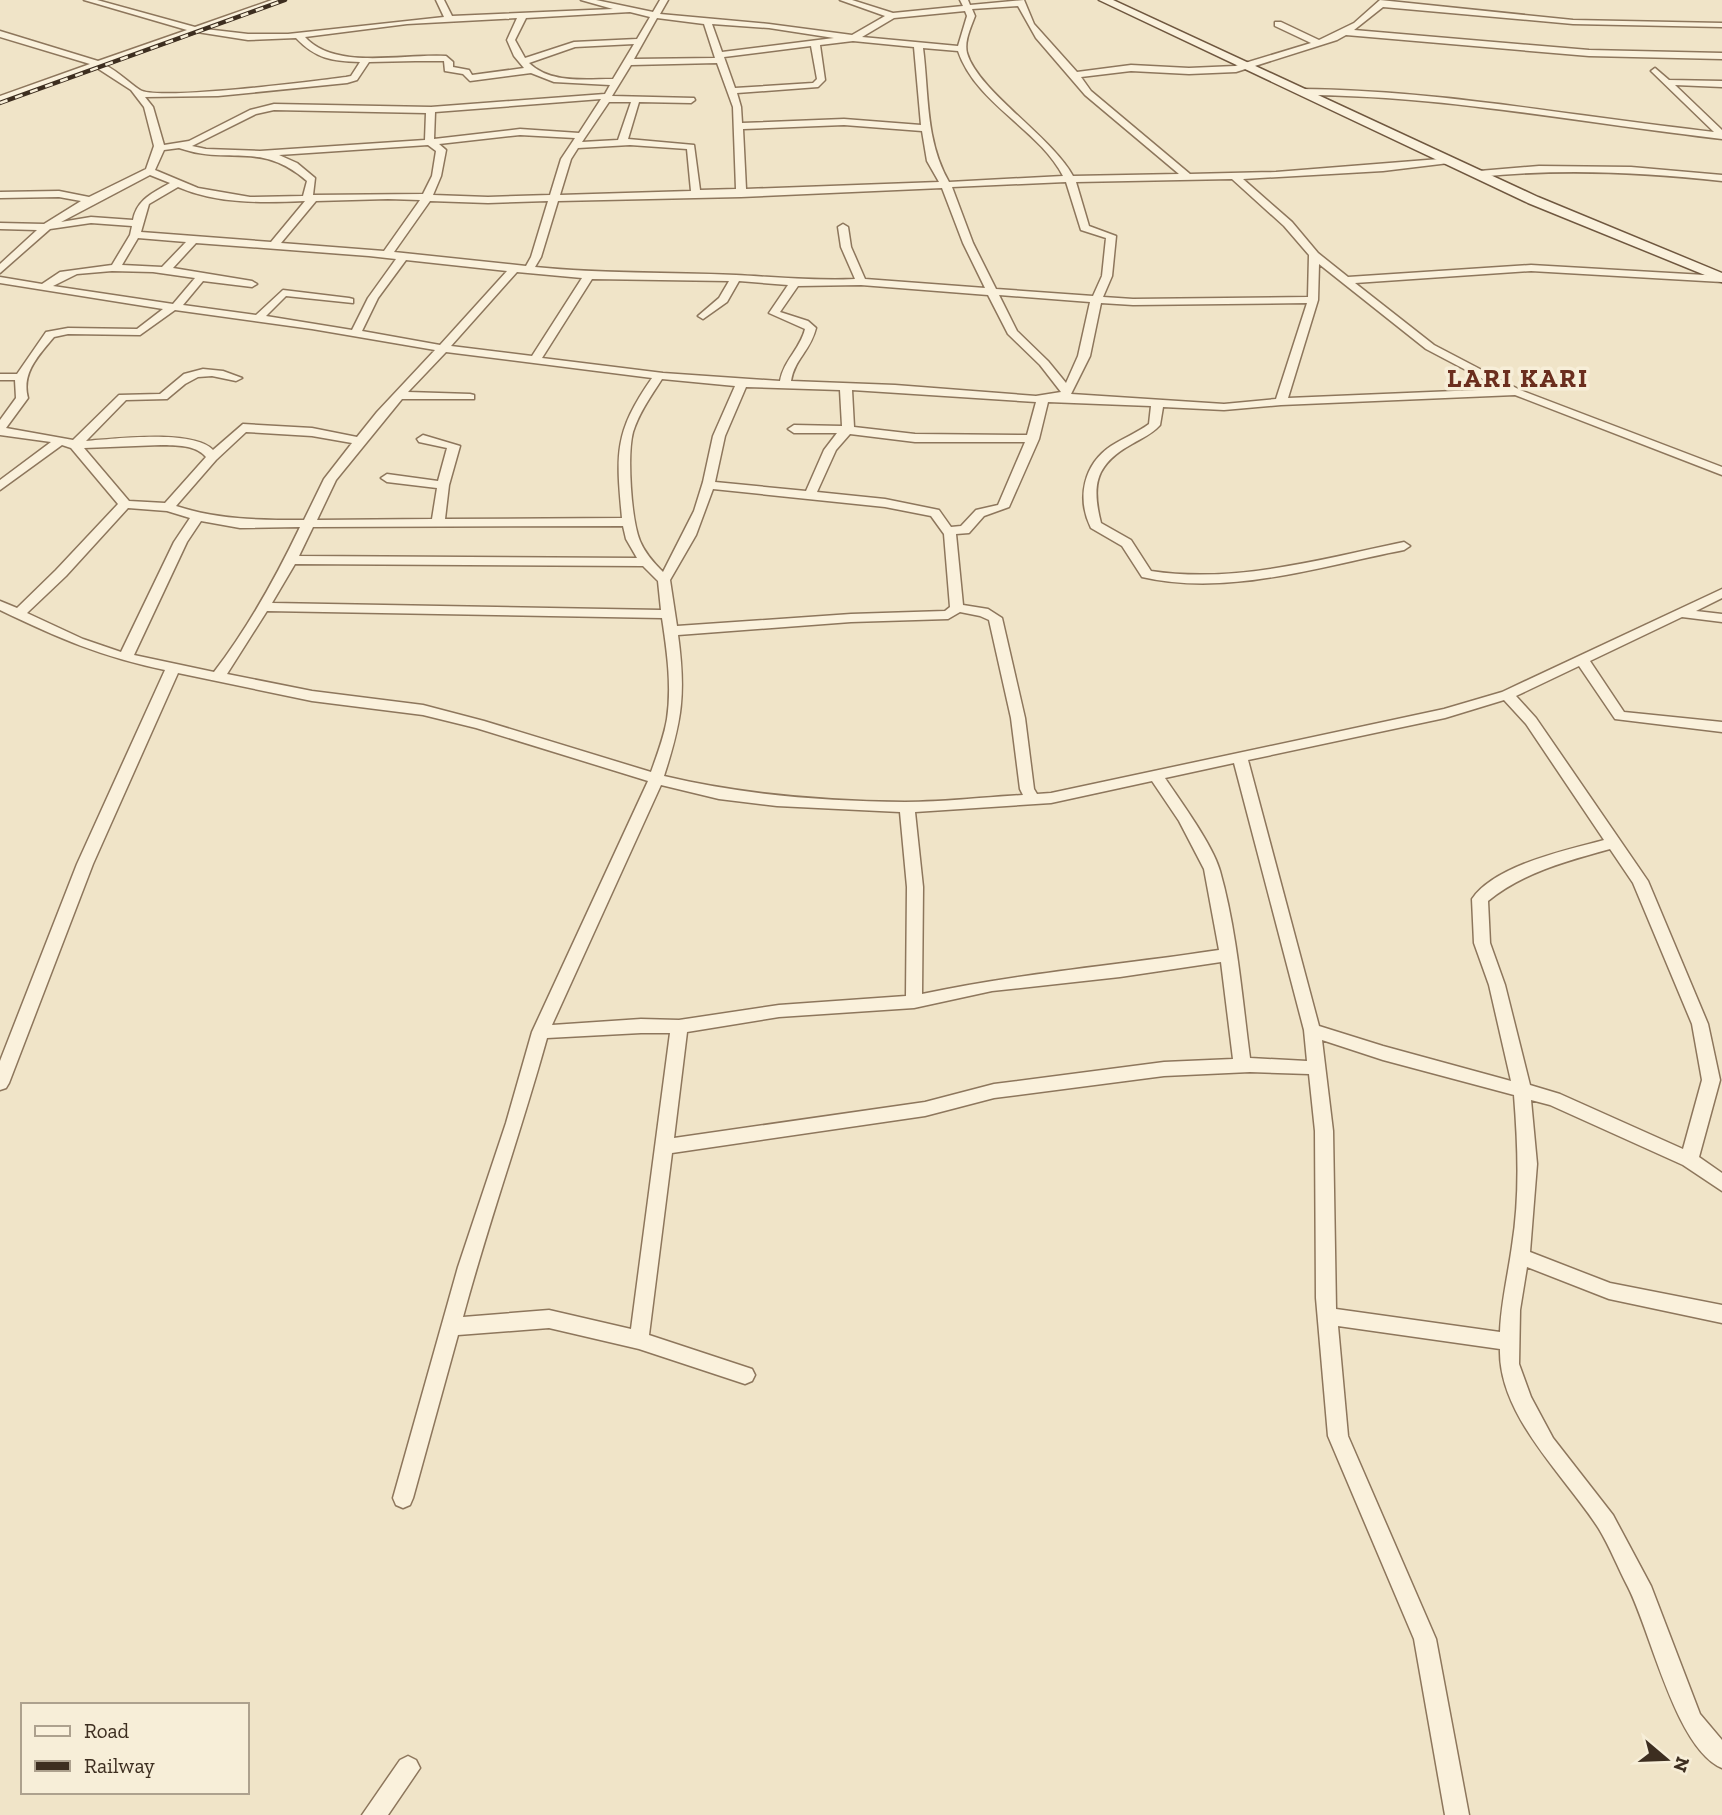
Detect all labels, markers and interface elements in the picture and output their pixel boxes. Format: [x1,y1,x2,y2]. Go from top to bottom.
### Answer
district label: LARI KARI [1447,362,1589,394]
legend [21,1703,248,1794]
text: Road [84,1718,130,1743]
north arrow [1631,1724,1701,1794]
text: Railway [84,1753,155,1778]
text: N [1668,1754,1695,1775]

